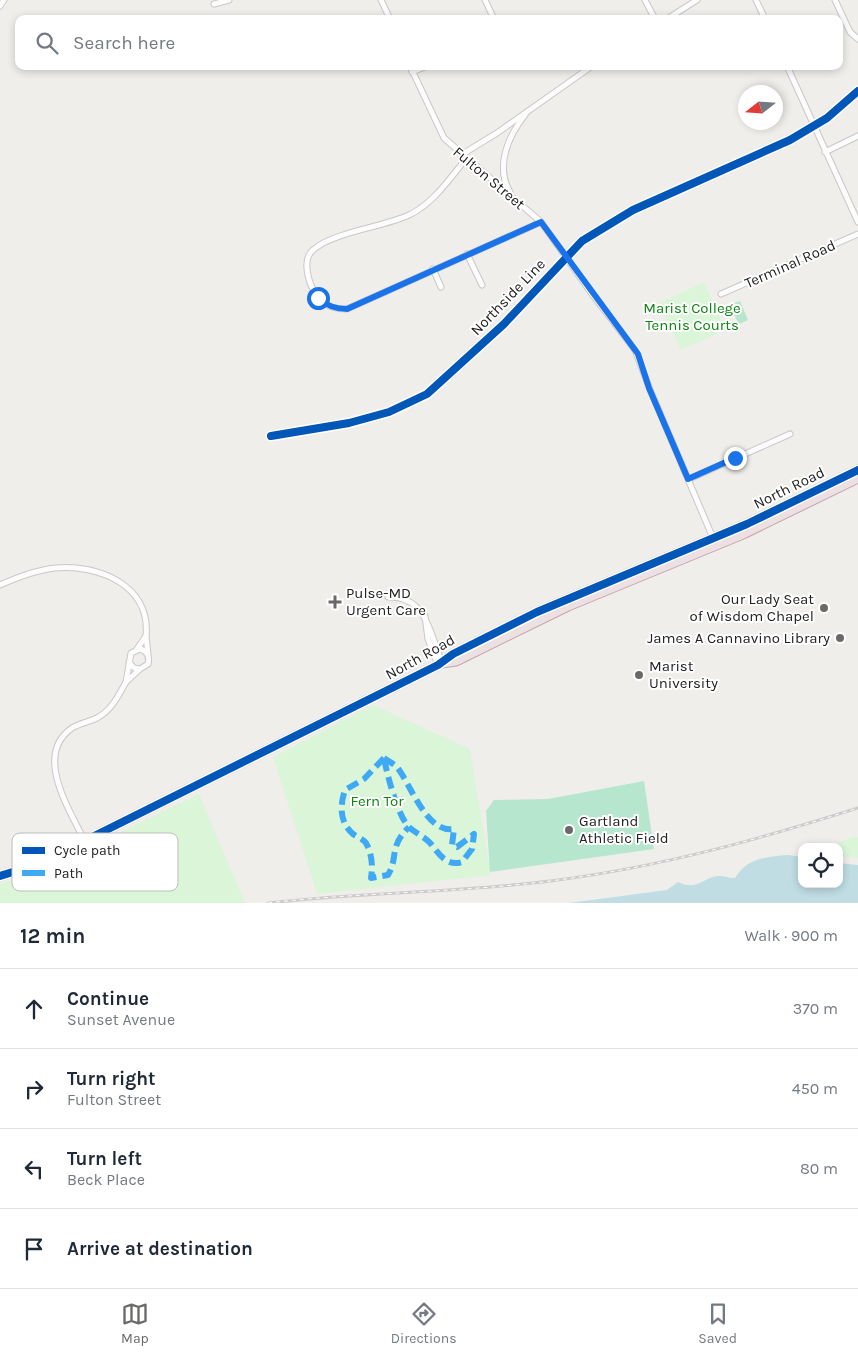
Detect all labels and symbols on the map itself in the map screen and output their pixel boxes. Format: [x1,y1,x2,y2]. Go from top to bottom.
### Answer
north arrow [738,85,783,130]
street label: Fulton Street [449,143,529,214]
street label: Terminal Road [742,236,838,292]
street label: Northside Line [467,255,549,339]
route start [307,287,330,310]
park label: Marist College Tennis Courts [643,299,741,334]
route end [724,447,747,470]
street label: North Road [751,463,827,513]
place label: Pulse-MD Urgent Care [346,584,426,619]
place label: Our Lady Seat of Wisdom Chapel [689,590,814,625]
marker: Pulse-MD Urgent Care [328,595,342,609]
marker: Our Lady Seat of Wisdom Chapel [818,602,830,614]
place label: James A Cannavino Library [647,629,830,647]
street label: North Road [382,631,458,683]
marker: James A Cannavino Library [834,632,846,644]
place label: Marist University [649,657,718,692]
marker: Marist University [633,669,645,681]
park label: Fern Tor [350,792,404,810]
place label: Gartland Athletic Field [579,812,669,847]
marker: Gartland Athletic Field [563,824,575,836]
legend [12,833,178,891]
text: Cycle path [54,842,120,859]
text: Path [54,865,83,882]

